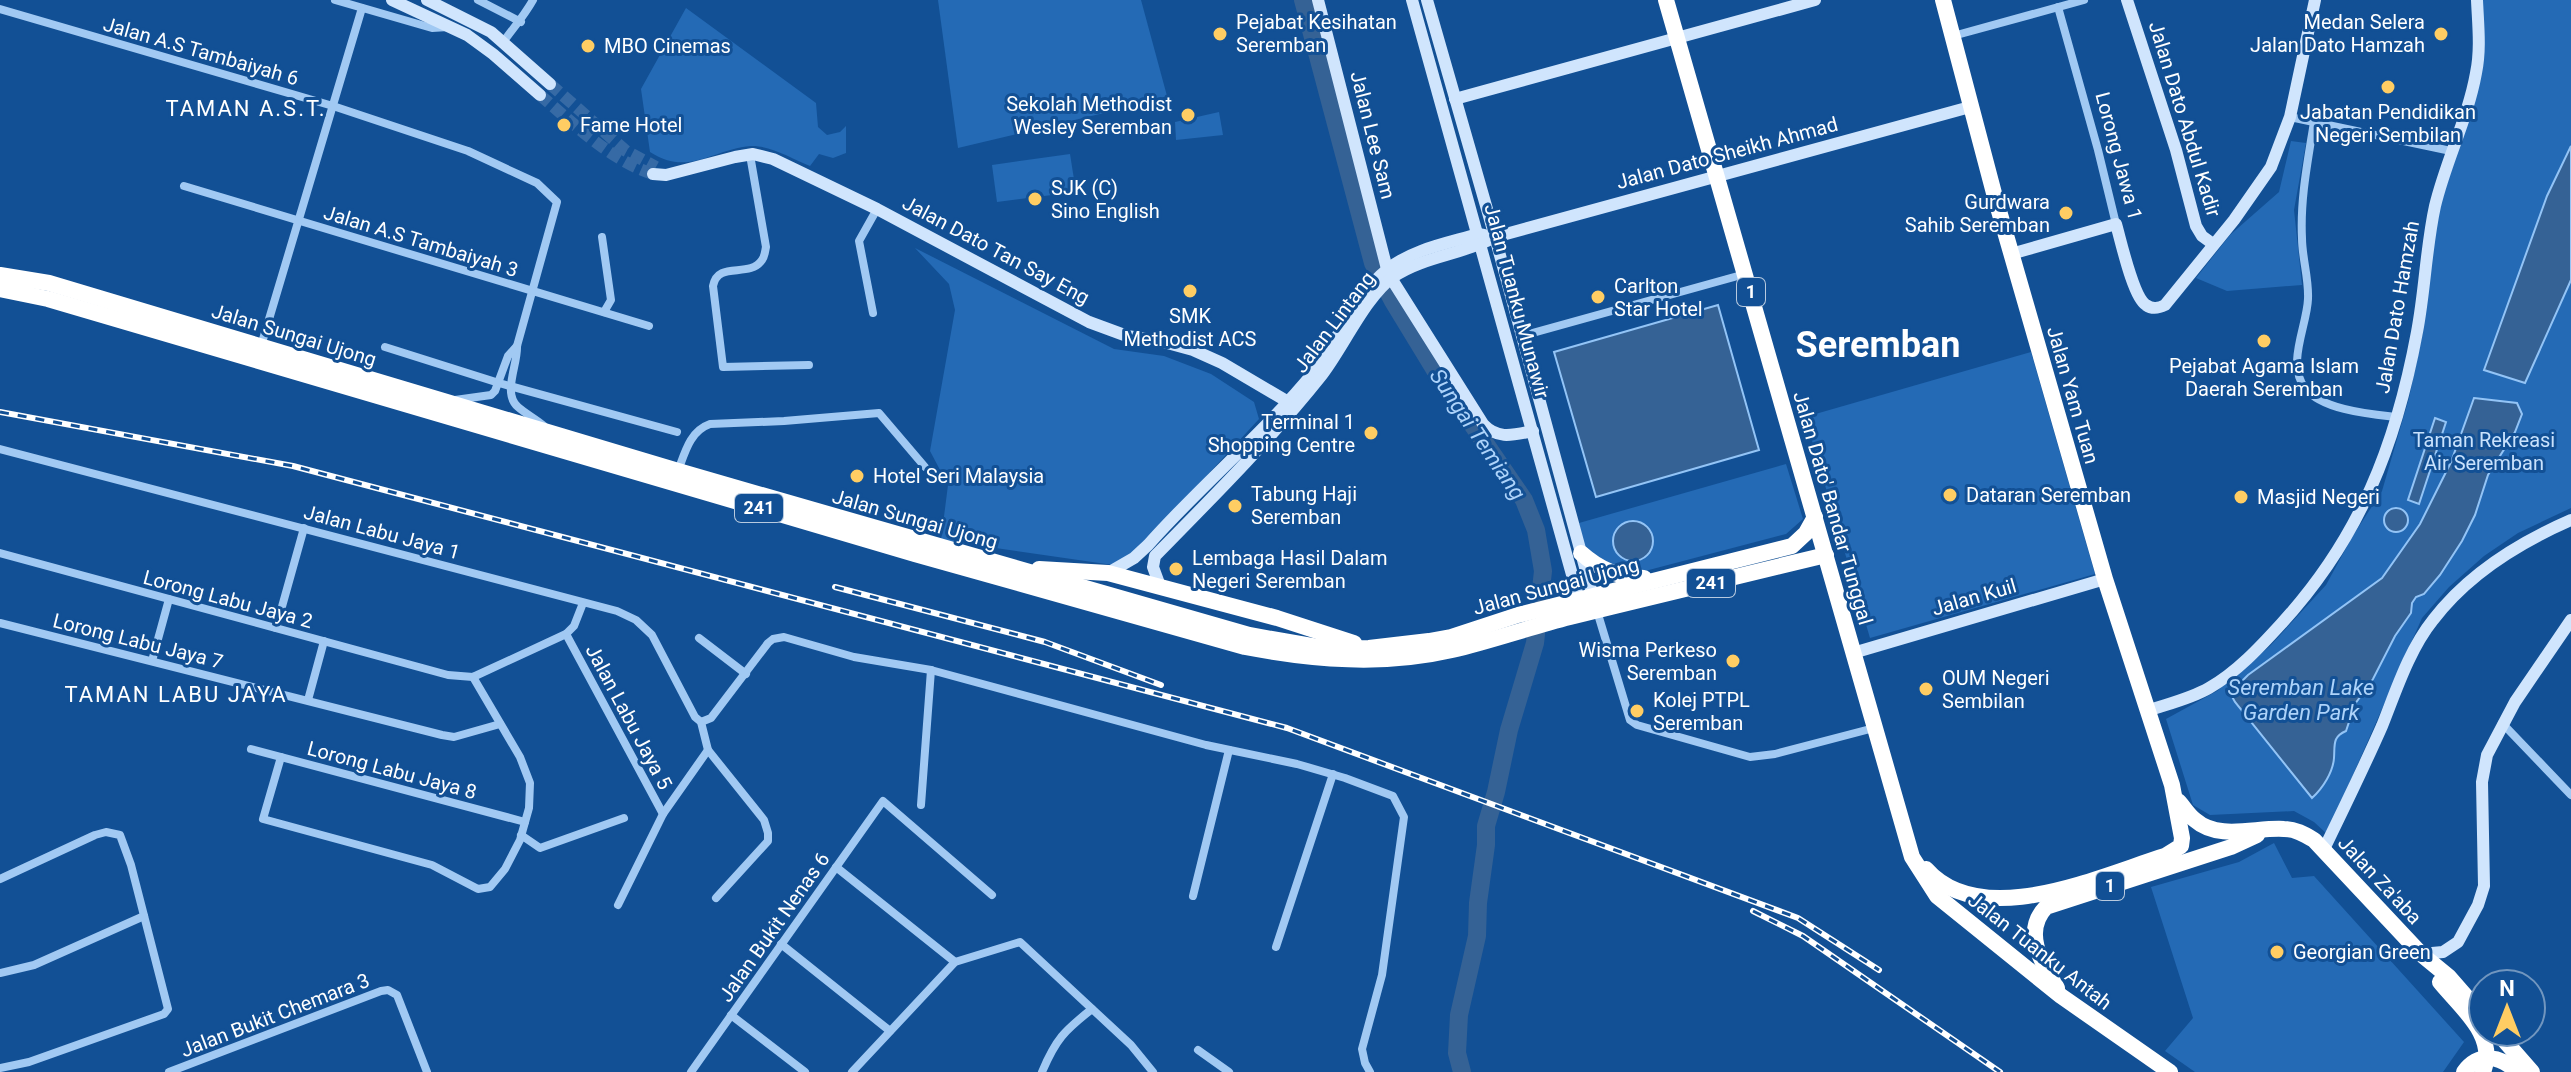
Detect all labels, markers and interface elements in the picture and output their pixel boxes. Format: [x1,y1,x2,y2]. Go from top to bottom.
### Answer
place label: Pejabat Kesihatan Seremban [1236,10,1397,57]
place label: Medan Selera Jalan Dato Hamzah [2250,10,2425,57]
street label: Jalan A.S Tambaiyah 6 [101,12,301,90]
street label: Jalan Dato Abdul Kadir [2144,18,2226,220]
marker: Pejabat Kesihatan Seremban [1211,25,1229,43]
marker: Medan Selera Jalan Dato Hamzah [2432,25,2450,43]
place label: MBO Cinemas [604,34,731,58]
marker: MBO Cinemas [579,37,597,55]
street label: Jalan Lee Sam [1346,69,1400,201]
marker: Jabatan Pendidikan Negeri Sembilan [2379,78,2397,96]
street label: Lorong Jawa 1 [2090,89,2148,223]
place label: Sekolah Methodist Wesley Seremban [1006,92,1172,139]
district label: TAMAN A.S.T. [165,96,327,121]
place label: Jabatan Pendidikan Negeri Sembilan [2300,100,2476,147]
marker: Sekolah Methodist Wesley Seremban [1179,106,1197,124]
street label: Jalan Dato Sheikh Ahmad [1613,112,1841,194]
place label: Fame Hotel [580,113,682,137]
marker: Fame Hotel [555,116,573,134]
place label: SJK (C) Sino English [1051,176,1160,223]
street label: Jalan Dato Tan Say Eng [898,190,1094,310]
marker: SJK (C) Sino English [1026,190,1044,208]
place label: Gurdwara Sahib Seremban [1905,190,2050,237]
street label: Jalan A.S Tambaiyah 3 [321,200,521,282]
street label: Jalan Tuanku Munawir [1479,201,1555,401]
marker: Gurdwara Sahib Seremban [2057,204,2075,222]
street label: Jalan Dato Hamzah [2370,219,2424,395]
street label: Jalan Lintang [1288,267,1380,377]
place label: Carlton Star Hotel [1614,274,1703,321]
road number: 1 [1737,278,1765,306]
marker: SMK Methodist ACS [1181,282,1199,300]
marker: Carlton Star Hotel [1589,288,1607,306]
street label: Jalan Sungai Ujong [209,299,379,371]
place label: SMK Methodist ACS [1124,304,1257,351]
street label: Jalan Yam Tuan [2042,323,2104,467]
district label: Seremban [1796,324,1960,366]
marker: Pejabat Agama Islam Daerah Seremban [2255,332,2273,350]
place label: Pejabat Agama Islam Daerah Seremban [2169,354,2359,401]
water label: Sungai Temiang [1425,364,1531,504]
street label: Jalan Dato' Bandar Tunggal [1788,389,1878,627]
place label: Terminal 1 Shopping Centre [1208,410,1355,457]
marker: Terminal 1 Shopping Centre [1362,424,1380,442]
park label: Taman Rekreasi Air Seremban [2413,428,2555,475]
place label: Hotel Seri Malaysia [873,464,1044,488]
marker: Hotel Seri Malaysia [848,467,866,485]
place label: Tabung Haji Seremban [1251,482,1357,529]
place label: Dataran Seremban [1966,483,2131,507]
street label: Jalan Sungai Ujong [830,484,1000,554]
place label: Masjid Negeri [2257,485,2380,509]
marker: Dataran Seremban [1941,486,1959,504]
marker: Masjid Negeri [2232,488,2250,506]
road number: 241 [735,494,783,522]
marker: Tabung Haji Seremban [1226,497,1244,515]
street label: Jalan Labu Jaya 1 [301,500,463,564]
place label: Lembaga Hasil Dalam Negeri Seremban [1192,546,1388,593]
street label: Jalan Sungai Ujong [1470,552,1642,620]
marker: Lembaga Hasil Dalam Negeri Seremban [1167,560,1185,578]
street label: Lorong Labu Jaya 2 [141,565,315,633]
road number: 241 [1687,569,1735,597]
street label: Jalan Kuil [1929,574,2019,620]
street label: Lorong Labu Jaya 7 [50,608,226,674]
place label: Wisma Perkeso Seremban [1579,638,1717,685]
street label: Jalan Labu Jaya 5 [581,640,677,794]
marker: Wisma Perkeso Seremban [1724,652,1742,670]
place label: OUM Negeri Sembilan [1942,666,2050,713]
water label: Seremban Lake Garden Park [2228,675,2374,725]
marker: OUM Negeri Sembilan [1917,680,1935,698]
district label: TAMAN LABU JAYA [64,682,288,707]
place label: Kolej PTPL Seremban [1653,688,1750,735]
marker: Kolej PTPL Seremban [1628,702,1646,720]
street label: Lorong Labu Jaya 8 [305,736,479,804]
street label: Jalan Za'aba [2333,831,2427,929]
street label: Jalan Bukit Nenas 6 [713,848,835,1006]
road number: 1 [2096,872,2124,900]
street label: Jalan Tuanku Antah [1963,887,2117,1015]
place label: Georgian Green [2293,940,2431,964]
marker: Georgian Green [2268,943,2286,961]
street label: Jalan Bukit Chemara 3 [177,968,373,1062]
north arrow [2467,968,2547,1048]
text: N [2499,976,2515,1001]

